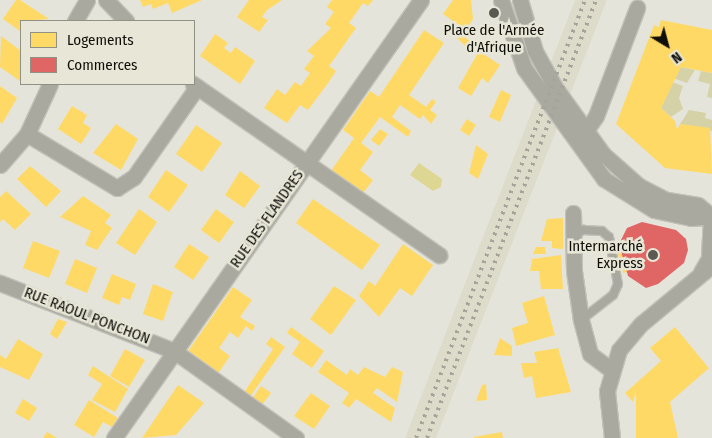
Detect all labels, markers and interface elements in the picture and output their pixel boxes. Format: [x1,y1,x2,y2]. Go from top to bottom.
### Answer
marker: Place de l'Armée d'Afrique [488,7,500,19]
legend [20,20,195,85]
north arrow [642,20,692,70]
place label: Place de l'Armée d'Afrique [444,21,544,56]
text: Logements [67,31,134,49]
text: N [668,48,685,67]
text: Commerces [67,56,137,74]
street label: RUE DES FLANDRES [227,167,307,271]
place label: Intermarché Express [568,237,643,272]
marker: Intermarché Express [647,249,659,261]
street label: RUE RAOUL PONCHON [22,284,152,348]

